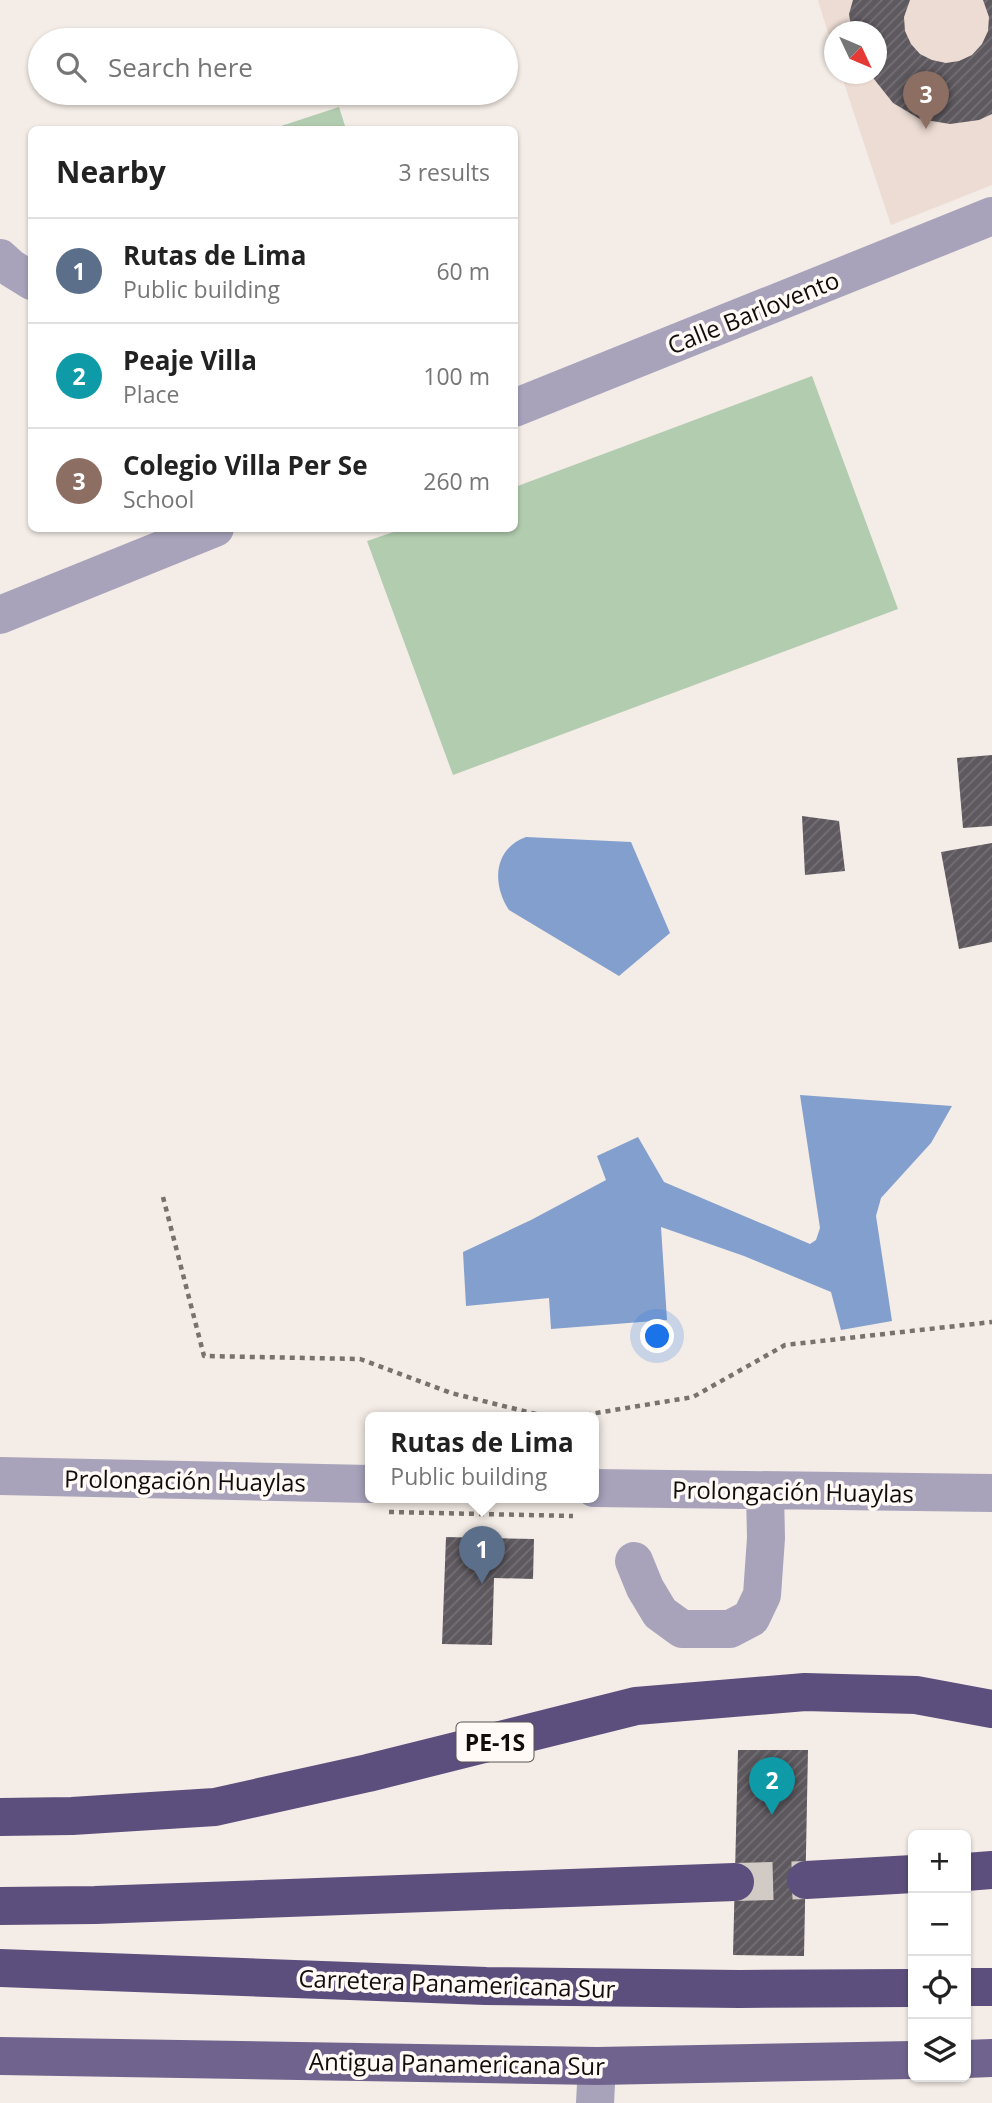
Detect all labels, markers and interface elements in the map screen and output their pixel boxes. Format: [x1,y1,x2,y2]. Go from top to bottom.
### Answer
north arrow [824,21,887,84]
search box [28,28,518,105]
icon: search [52,48,90,86]
text: Search here [108,49,253,85]
pin: 3 [903,71,949,129]
text: Nearby [56,151,166,192]
text: 3 results [399,156,490,188]
text: Rutas de Lima [123,237,306,273]
text: 1 [72,255,86,287]
text: 60 m [436,255,490,287]
street label: Calle Barlovento [662,262,844,362]
text: Public building [123,273,280,305]
text: Peaje Villa [123,342,257,378]
text: 2 [72,360,86,392]
text: 100 m [423,360,490,392]
text: Place [123,378,179,410]
text: Colegio Villa Per Se [123,447,368,483]
text: 3 [72,465,86,497]
text: 260 m [423,465,490,497]
text: School [123,483,194,515]
your location [640,1319,674,1353]
popup [365,1412,599,1503]
text: Rutas de Lima [390,1424,574,1460]
text: Public building [390,1460,547,1492]
street label: Prolongación Huaylas [64,1461,306,1499]
street label: Prolongación Huaylas [672,1472,914,1510]
pin: 1 [459,1526,505,1584]
road number: PE-1S [456,1722,534,1762]
pin: 2 [749,1757,795,1815]
map controls [908,1830,971,2082]
button: + [908,1830,971,1893]
button: − [908,1893,971,1956]
button: locate [908,1956,971,2019]
street label: Carretera Panamericana Sur [298,1961,616,2005]
button: layers [908,2019,971,2082]
street label: Antigua Panamericana Sur [309,2044,605,2082]

